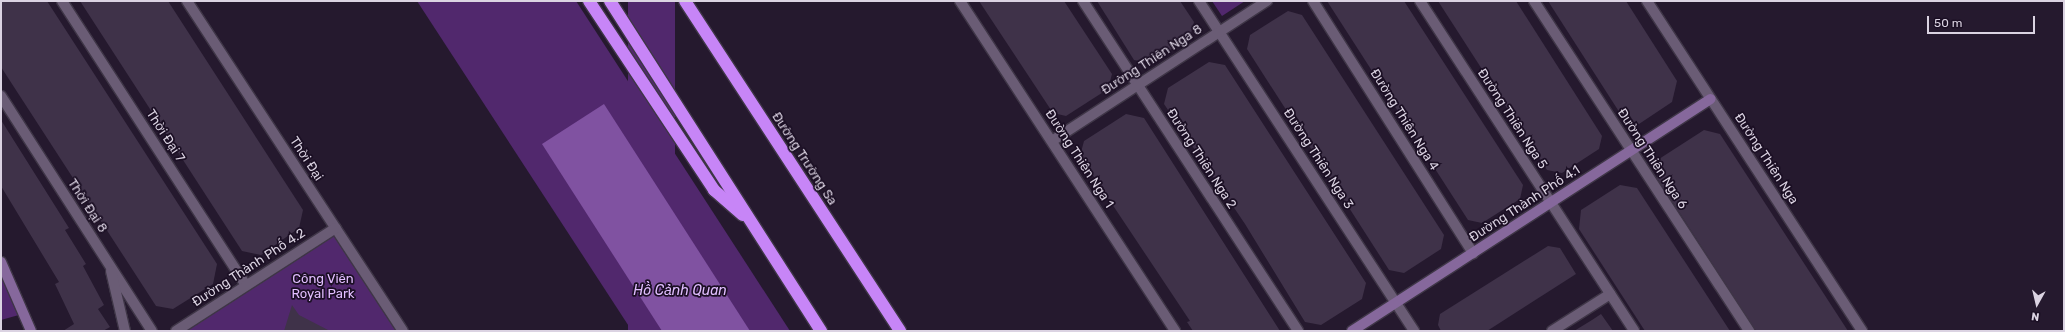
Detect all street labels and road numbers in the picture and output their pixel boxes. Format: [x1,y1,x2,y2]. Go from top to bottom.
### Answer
street label: Đường Thiên Nga 8 [1099,22,1205,98]
street label: Đường Thiên Nga 4 [1366,66,1442,174]
street label: Đường Thiên Nga 5 [1474,66,1550,172]
street label: Đường Thiên Nga 2 [1163,106,1239,212]
street label: Đường Thiên Nga 3 [1280,106,1356,212]
street label: Đường Thiên Nga 6 [1614,106,1690,212]
street label: Thời Đại 7 [142,107,188,165]
street label: Đường Thiên Nga 1 [1041,107,1117,211]
street label: Đường Trường Sa [768,110,840,208]
street label: Đường Thiên Nga [1731,110,1801,208]
street label: Thời Đại [286,134,326,184]
street label: Đường Thành Phố 4.1 [1467,162,1583,246]
street label: Thời Đại 8 [64,176,110,236]
street label: Đường Thành Phố 4.2 [189,225,309,311]

